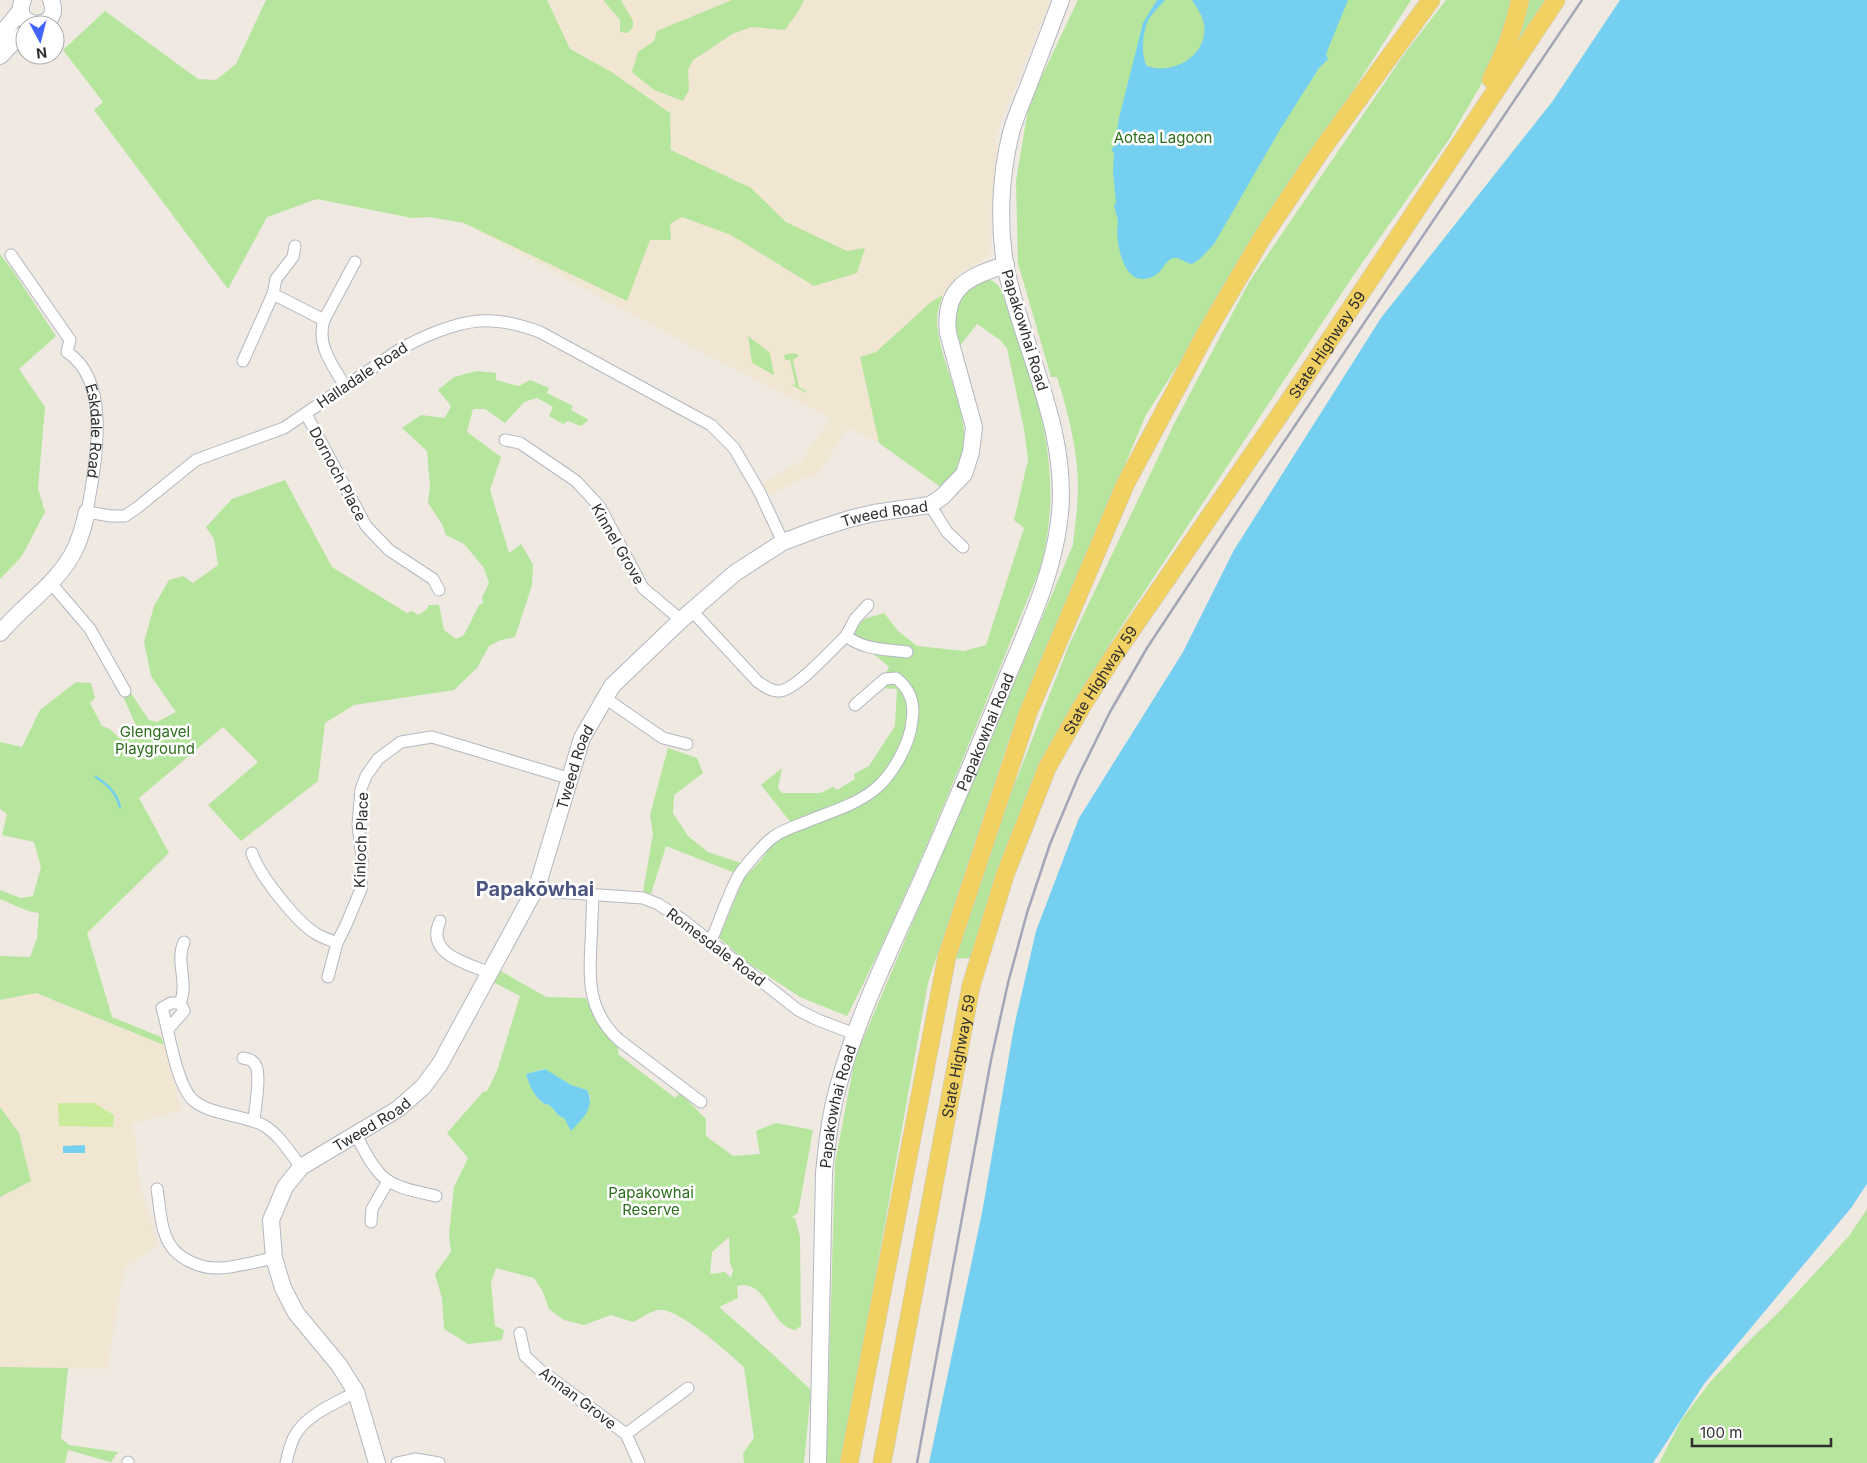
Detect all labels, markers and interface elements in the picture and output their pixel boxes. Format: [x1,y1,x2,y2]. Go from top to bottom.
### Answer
north arrow [15,15,65,65]
text: N [35,44,48,62]
park label: Aotea Lagoon [1114,128,1212,147]
street label: Papakowhai Road [997,267,1053,393]
street label: State Highway 59 [1284,287,1369,402]
street label: Halladale Road [313,338,411,412]
street label: Eskdale Road [82,381,107,480]
street label: Dornoch Place [305,424,371,524]
street label: Tweed Road [839,496,929,530]
street label: Kinnel Grove [587,500,649,588]
street label: State Highway 59 [1058,622,1141,738]
street label: Papakowhai Road [952,670,1018,794]
street label: Tweed Road [552,721,597,811]
park label: Glengavel Playground [115,722,195,758]
street label: Kinloch Place [350,792,372,888]
district label: Papakōwhai [476,877,594,901]
street label: Romesdale Road [663,904,769,990]
street label: State Highway 59 [937,993,979,1119]
street label: Papakowhai Road [815,1042,860,1169]
street label: Tweed Road [329,1093,414,1155]
park label: Papakowhai Reserve [608,1183,694,1219]
street label: Annan Grove [536,1363,620,1433]
scale bar [1692,1416,1831,1448]
text: 100 m [1700,1423,1742,1442]

